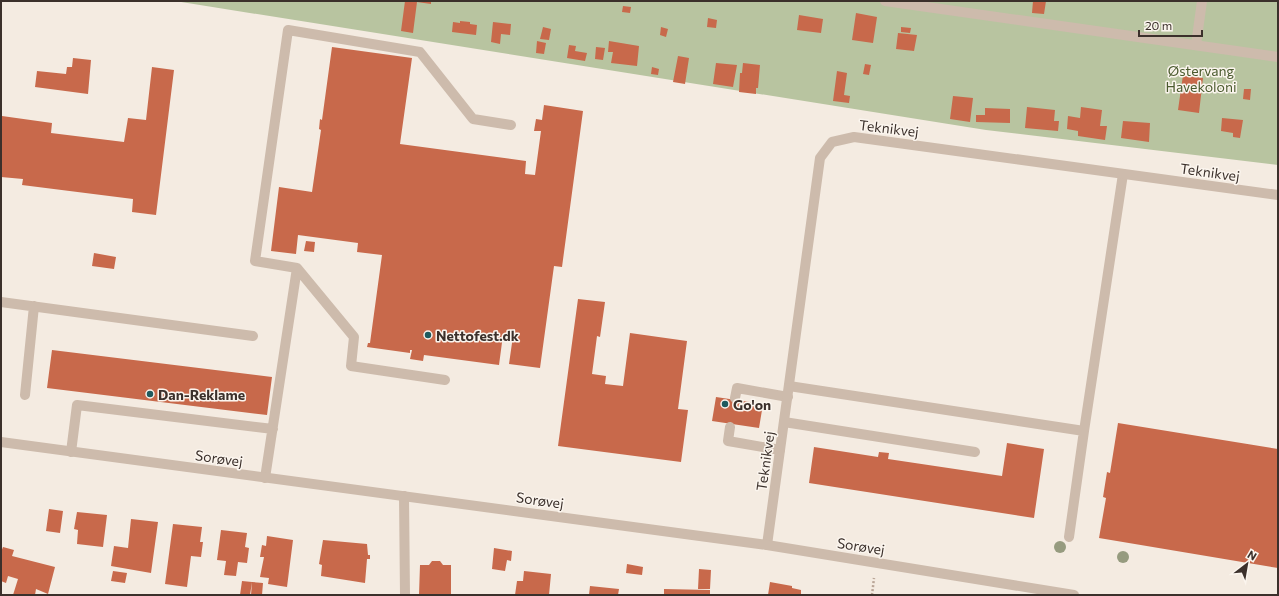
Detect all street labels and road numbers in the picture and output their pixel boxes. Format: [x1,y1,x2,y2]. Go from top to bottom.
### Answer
street label: Teknikvej [858,116,920,140]
street label: Teknikvej [1179,159,1241,185]
street label: Teknikvej [752,430,778,492]
street label: Sorøvej [194,446,244,470]
street label: Sorøvej [515,488,565,512]
street label: Sorøvej [836,534,886,558]

